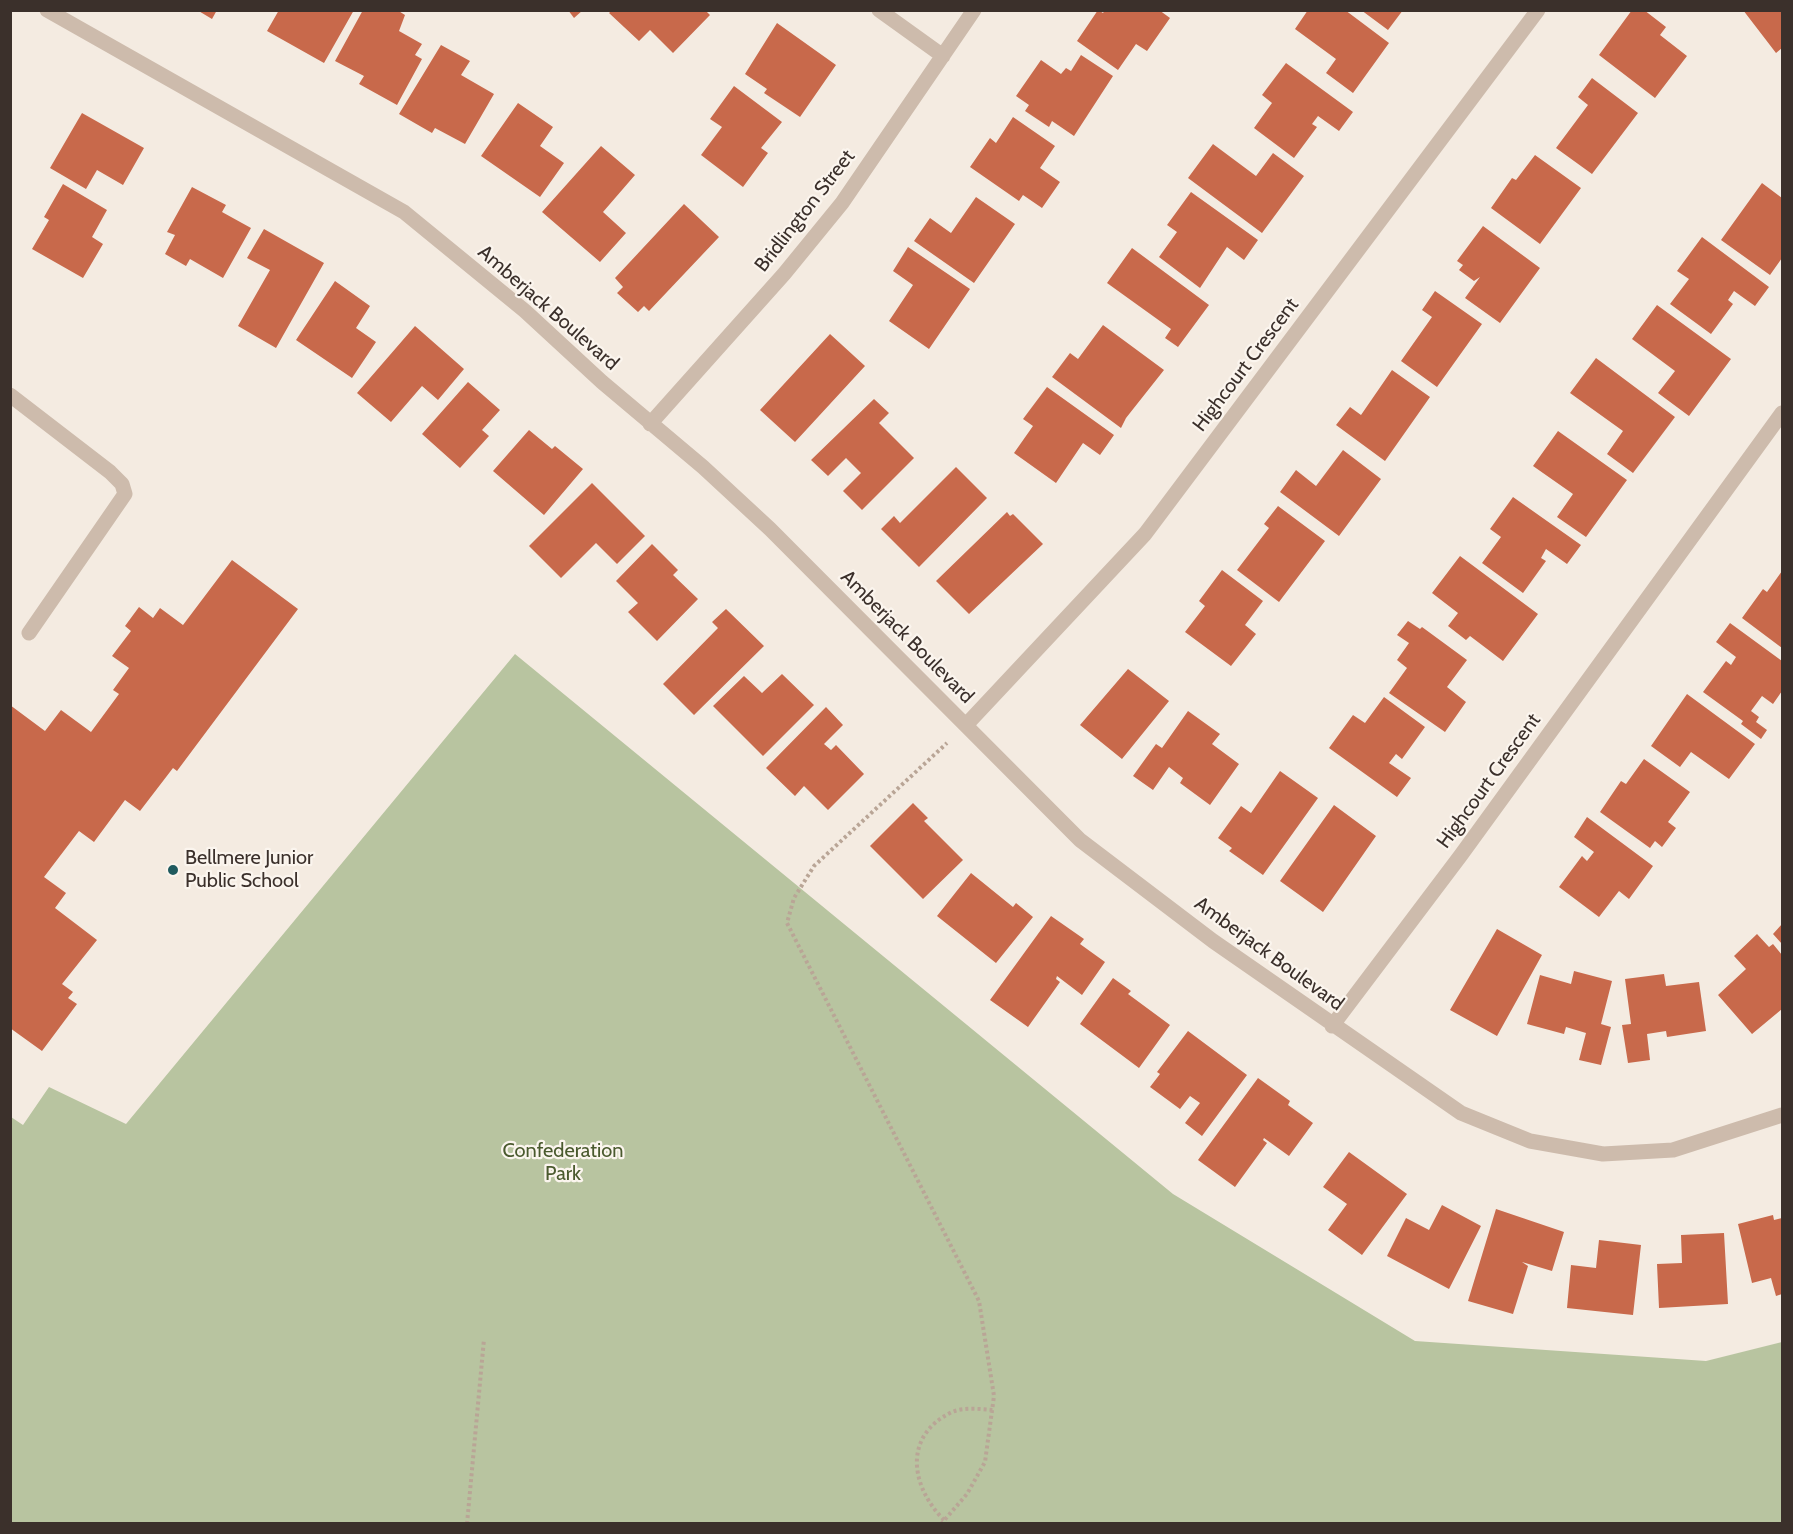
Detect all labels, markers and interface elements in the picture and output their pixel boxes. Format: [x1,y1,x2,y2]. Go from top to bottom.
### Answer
street label: Bridlington Street [750,145,860,277]
street label: Amberjack Boulevard [473,240,623,376]
street label: Highcourt Crescent [1188,294,1304,436]
street label: Amberjack Boulevard [835,565,979,709]
street label: Highcourt Crescent [1432,709,1546,853]
place label: Bellmere Junior Public School [185,846,313,893]
marker: Bellmere Junior Public School [166,863,180,877]
street label: Amberjack Boulevard [1190,892,1348,1016]
park label: Confederation Park [503,1139,623,1186]

